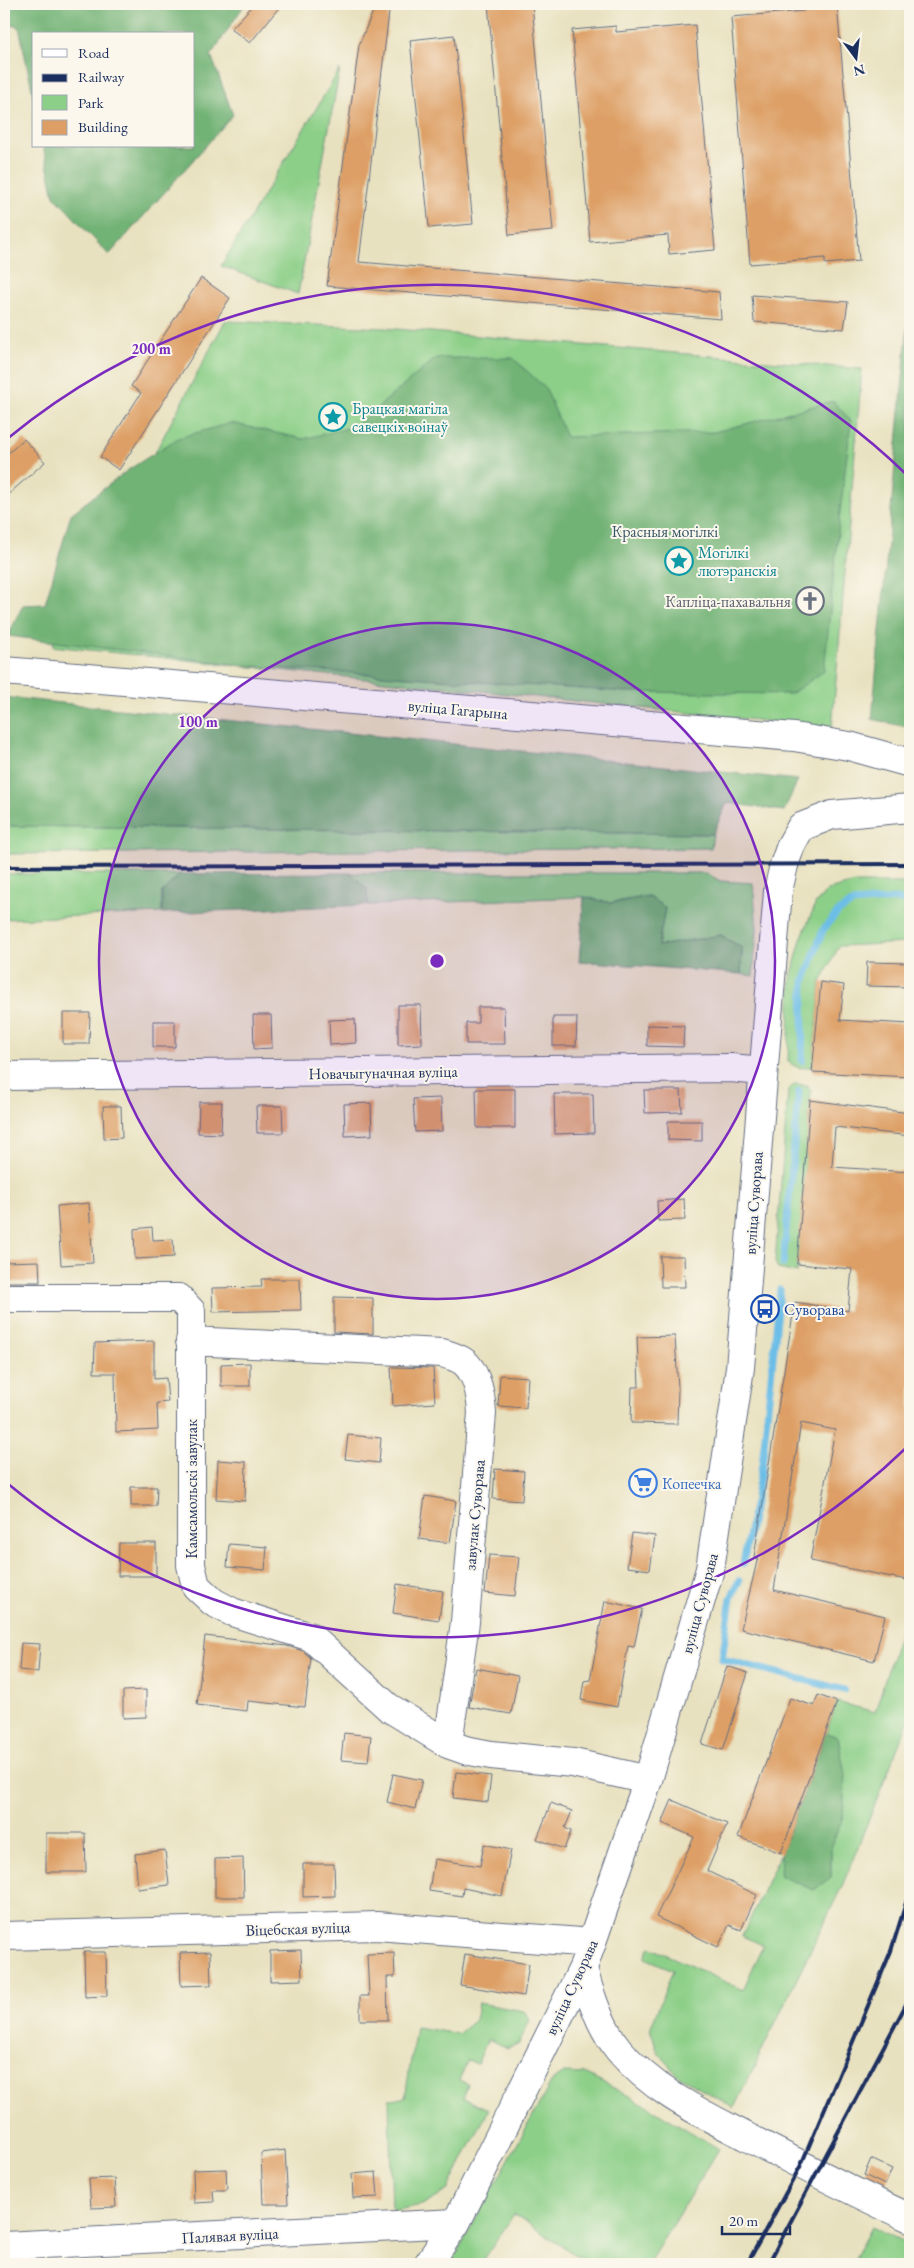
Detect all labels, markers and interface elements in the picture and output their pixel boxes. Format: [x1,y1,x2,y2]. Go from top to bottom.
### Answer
legend [32,32,195,148]
north arrow [832,32,882,82]
text: Road [78,43,110,62]
text: N [851,60,867,81]
text: Railway [78,67,125,86]
text: Park [78,93,105,112]
text: Building [78,117,128,136]
text: 200 m [131,339,171,358]
place label: Брацкая магіла савецкіх воінаў [352,398,449,437]
place icon: Брацкая магіла савецкіх воінаў [318,402,348,432]
park label: Красныя могілкі [612,521,718,542]
place label: Могілкі лютэранскія [698,542,777,581]
place icon: Могілкі лютэранскія [664,546,694,576]
church icon: Капліца-пахавальня [795,586,825,616]
place label: Капліца-пахавальня [665,591,791,612]
street label: вуліца Гагарына [407,695,509,724]
text: 100 m [178,712,218,731]
centre of rings [428,952,446,970]
street label: Новачыгуначная вуліца [308,1061,458,1084]
street label: вуліца Суворава [739,1150,768,1255]
bus stop icon: Суворава [750,1294,780,1324]
place label: Суворава [784,1299,845,1320]
street label: Камсамольскі завулак [181,1419,202,1559]
street label: завулак Суворава [459,1458,490,1571]
supermarket icon: Копеечка [628,1468,658,1498]
place label: Копеечка [662,1473,722,1494]
street label: вуліца Суворава [676,1550,723,1656]
street label: Віцебская вуліца [245,1916,352,1941]
street label: вуліца Суворава [540,1935,603,2038]
scale bar [722,2203,789,2235]
text: 20 m [729,2211,758,2230]
street label: Палявая вуліца [181,2222,280,2249]

